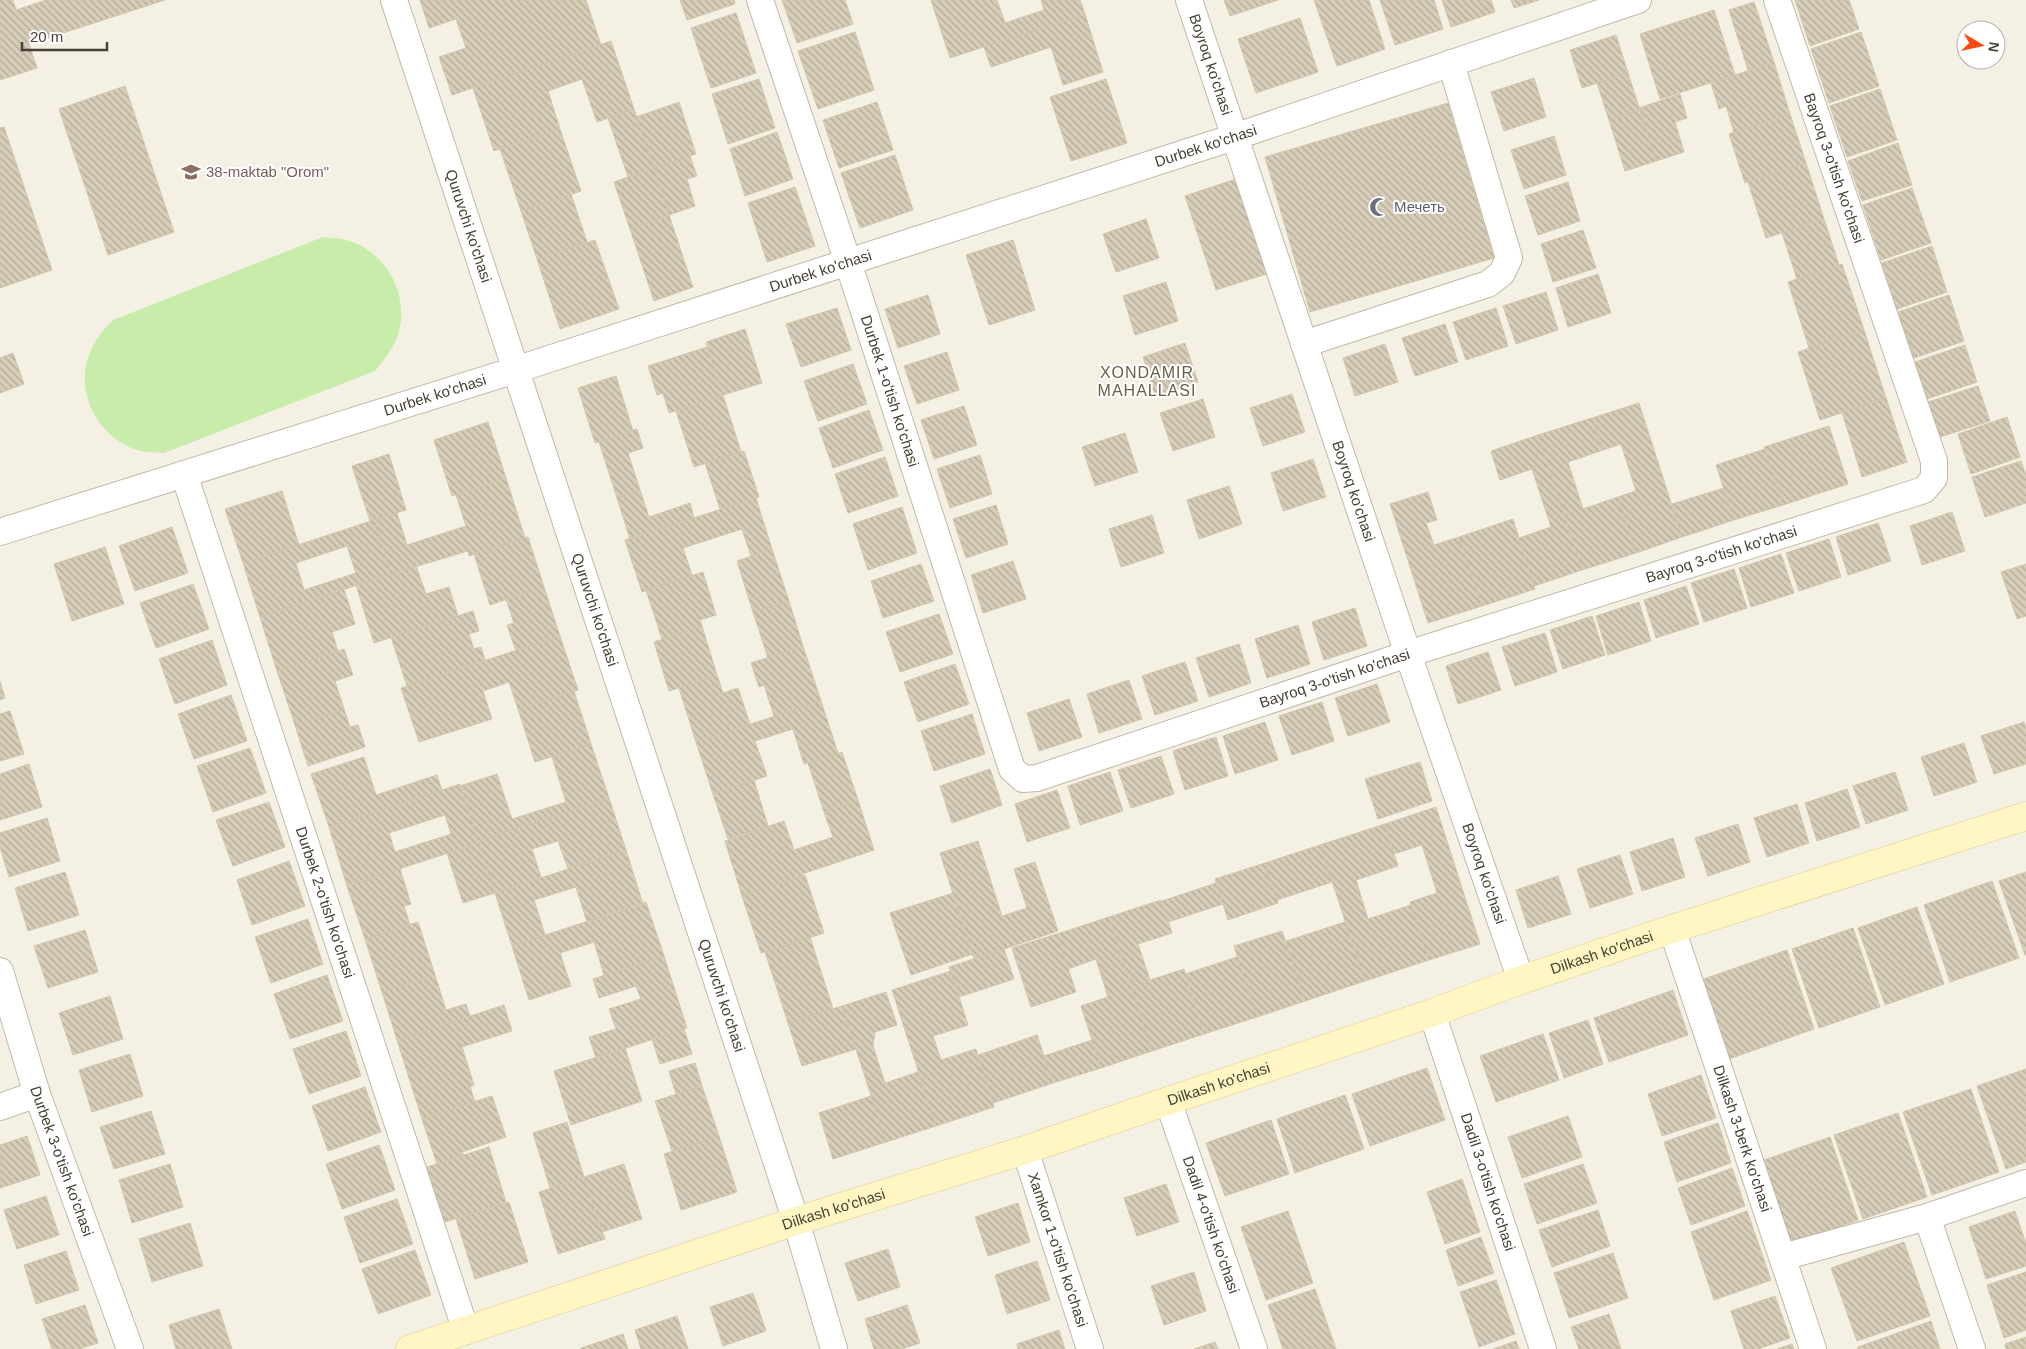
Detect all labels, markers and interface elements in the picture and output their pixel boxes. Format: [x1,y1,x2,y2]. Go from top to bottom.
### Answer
street label: Boyroq ko'chasi [1186,12,1236,117]
scale bar [22,20,108,52]
north arrow [1956,20,2006,70]
text: 20 m [30,28,63,45]
text: N [1985,41,2003,53]
street label: Bayroq 3-o'tish ko'chasi [1801,91,1868,245]
street label: Durbek ko'chasi [1152,121,1259,170]
school or university icon: 38-maktab "Orom" [180,161,202,183]
place label: 38-maktab "Orom" [206,163,329,180]
street label: Quruvchi ko'chasi [442,167,495,285]
mosque icon: Мечеть [1368,196,1390,218]
place label: Мечеть [1394,198,1445,215]
street label: Durbek ko'chasi [767,246,874,295]
street label: Durbek 1-o'tish ko'chasi [858,313,923,469]
district label: XONDAMIR MAHALLASI [1098,364,1196,399]
street label: Durbek ko'chasi [382,371,488,419]
street label: Boyroq ko'chasi [1329,438,1379,544]
street label: Bayroq 3-o'tish ko'chasi [1643,522,1799,586]
street label: Quruvchi ko'chasi [569,551,622,668]
street label: Bayroq 3-o'tish ko'chasi [1257,645,1412,711]
street label: Boyroq ko'chasi [1459,821,1510,926]
street label: Durbek 2-o'tish ko'chasi [293,824,358,980]
street label: Dilkash ko'chasi [1548,927,1655,977]
street label: Quruvchi ko'chasi [696,937,749,1054]
street label: Dilkash ko'chasi [1165,1059,1272,1109]
street label: Dilkash 3-berk ko'chasi [1710,1063,1775,1214]
street label: Durbek 3-o'tish ko'chasi [27,1084,97,1238]
street label: Dadil 3-o'tish ko'chasi [1458,1111,1519,1253]
street label: Dadil 4-o'tish ko'chasi [1180,1154,1243,1296]
street label: Xamkor 1-o'tish ko'chasi [1025,1170,1091,1329]
street label: Dilkash ko'chasi [780,1185,887,1233]

